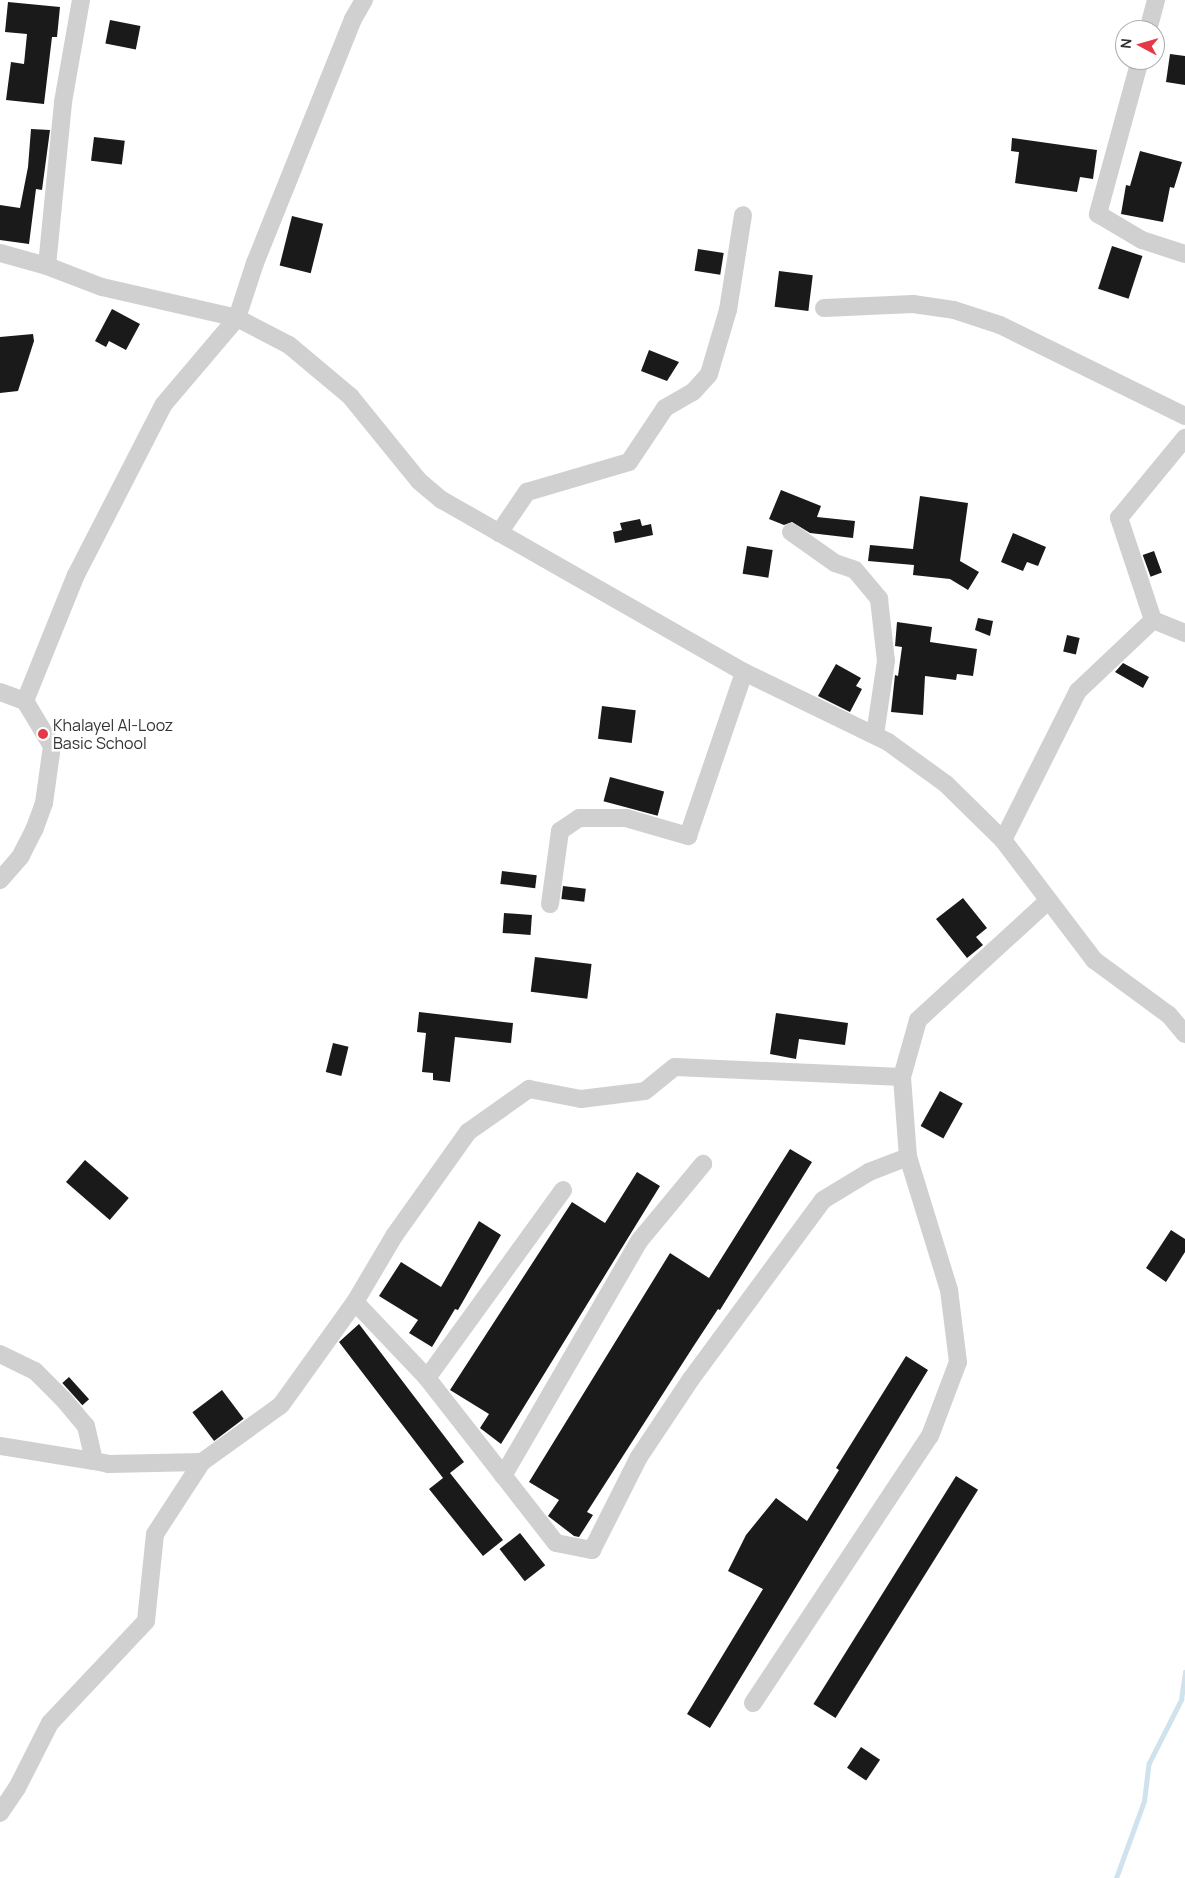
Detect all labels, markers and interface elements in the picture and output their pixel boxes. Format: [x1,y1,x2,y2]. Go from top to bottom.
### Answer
north arrow [1115,20,1165,70]
text: N [1116,37,1136,49]
place label: Khalayel Al-Looz Basic School [53,715,173,753]
marker: Khalayel Al-Looz Basic School [37,728,49,740]

